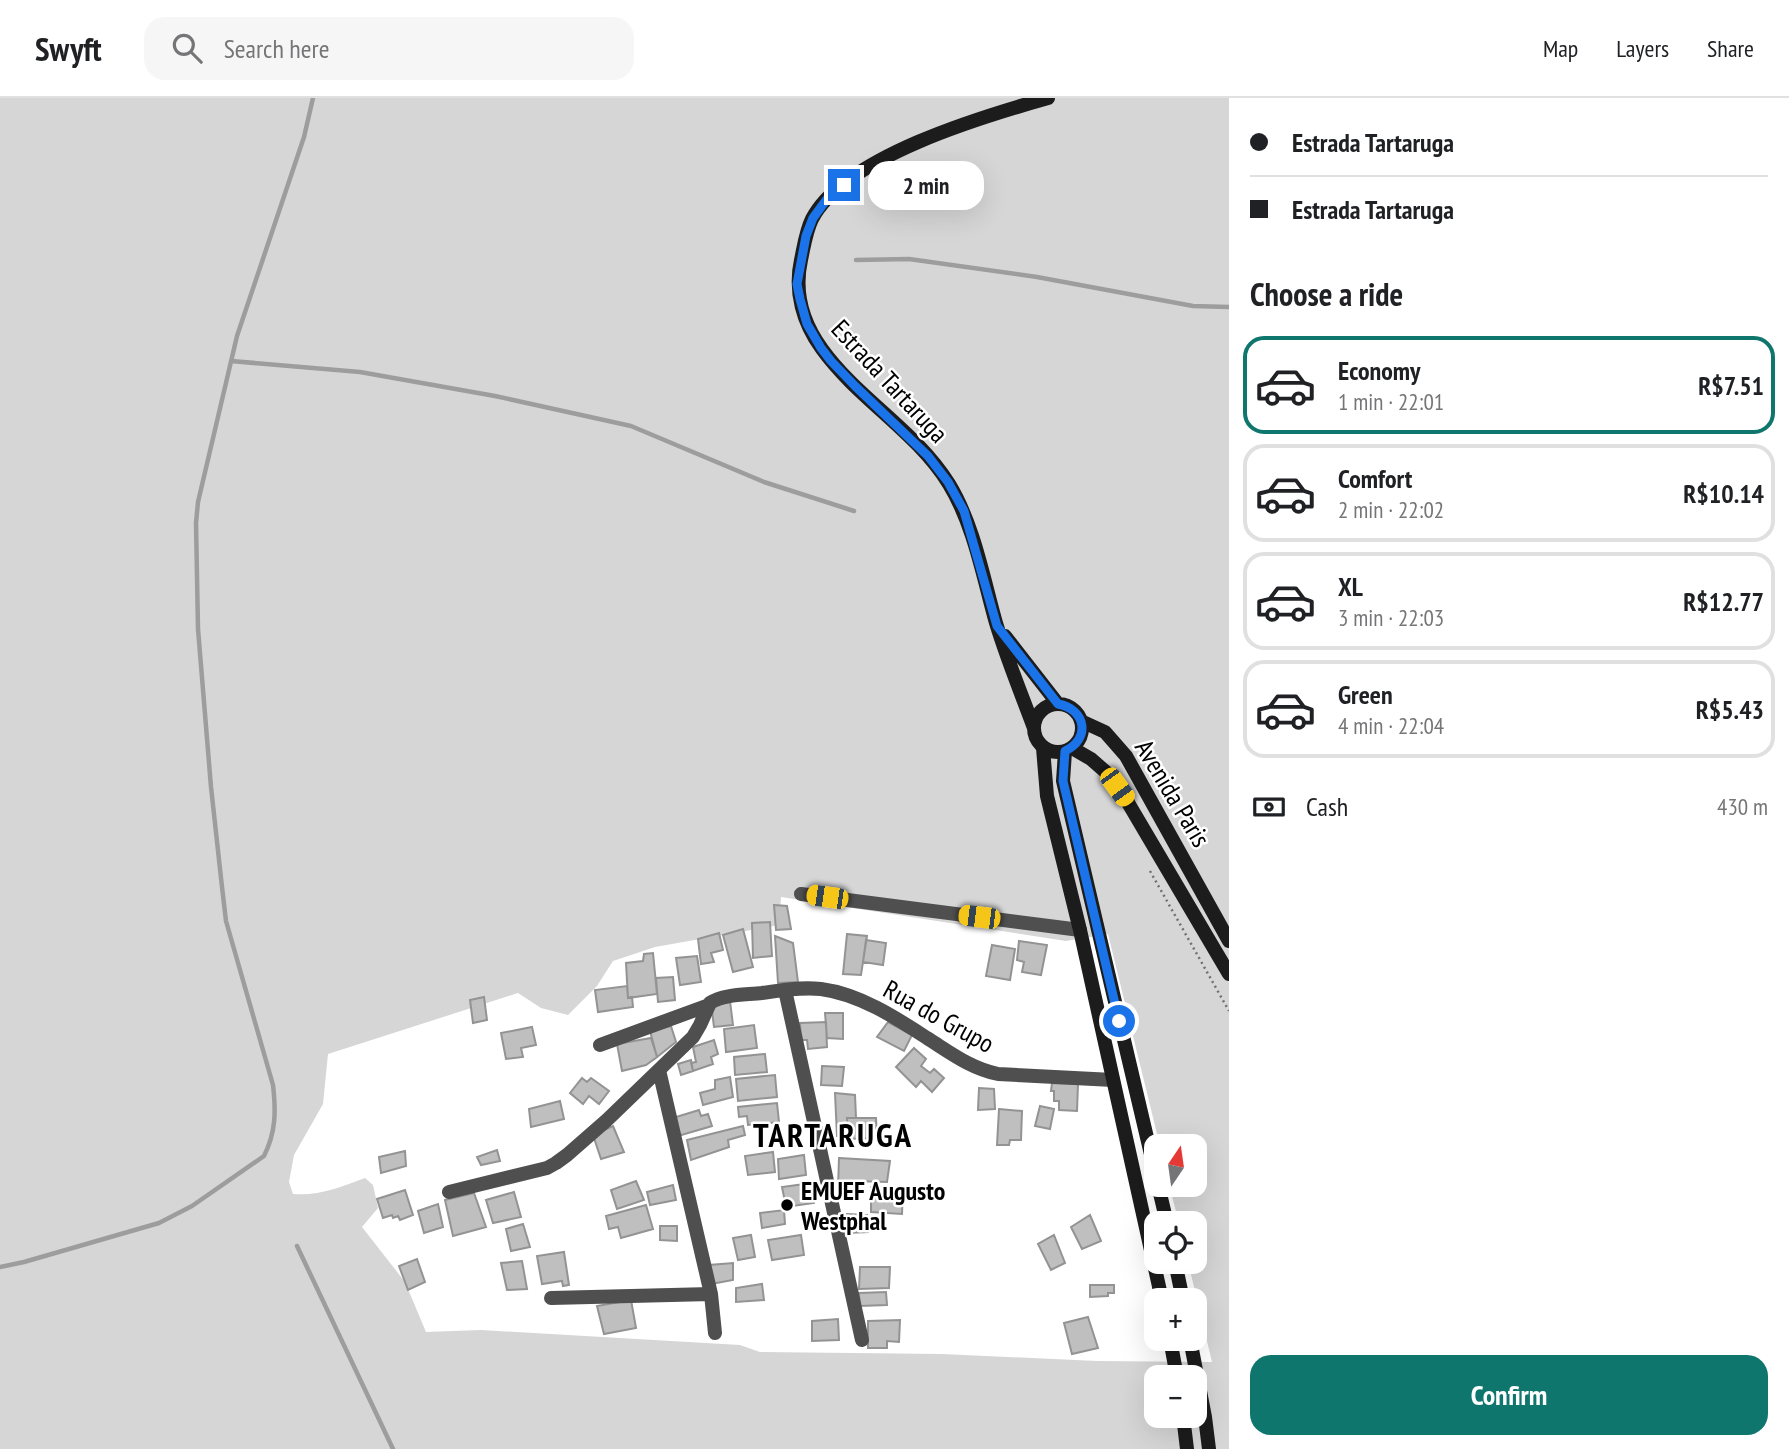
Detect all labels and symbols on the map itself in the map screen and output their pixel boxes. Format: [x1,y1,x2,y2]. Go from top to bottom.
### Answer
callout: 2 min [868,160,984,210]
route end [828,169,860,201]
street label: Estrada Tartaruga [825,313,955,449]
street label: Avenida Paris [1128,733,1218,853]
car [1097,764,1138,810]
car [805,884,850,910]
car [957,904,1002,930]
street label: Rua do Grupo [878,972,1000,1060]
route start [1103,1005,1135,1037]
district label: TARTARUGA [753,1113,913,1156]
north arrow [1144,1134,1208,1197]
place label: EMUEF Augusto Westphal [800,1174,945,1237]
marker: EMUEF Augusto Westphal [779,1197,795,1213]

